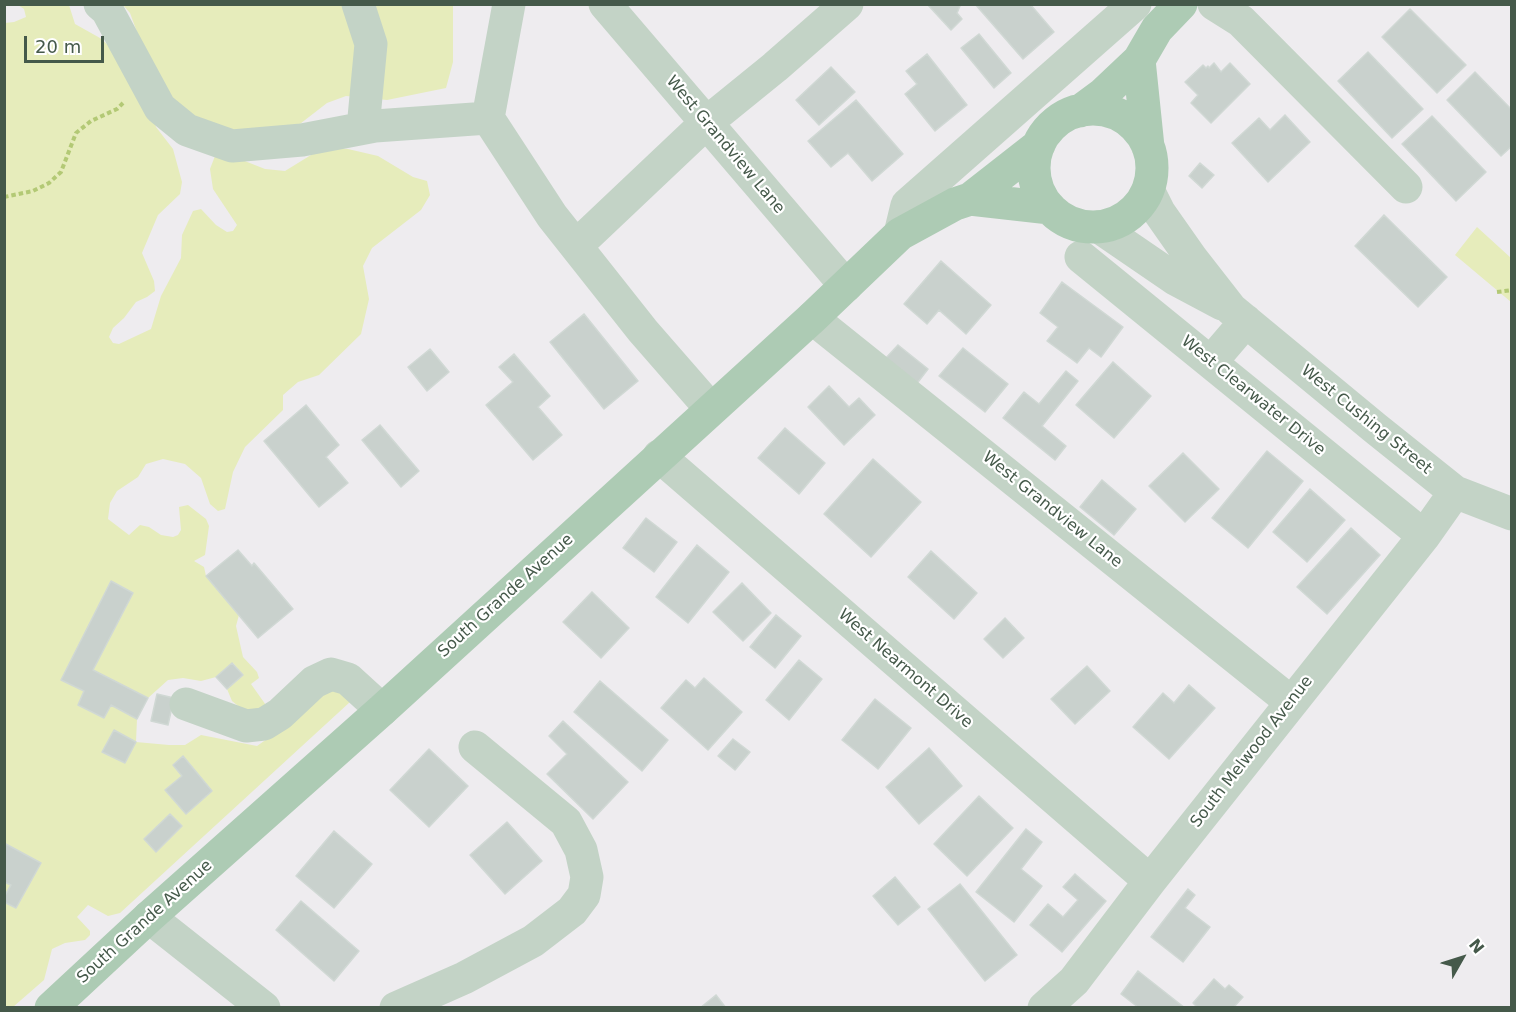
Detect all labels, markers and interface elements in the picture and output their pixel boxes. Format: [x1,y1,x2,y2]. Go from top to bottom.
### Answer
scale bar [27,24,106,62]
text: 20 m [35,36,81,57]
street label: West Grandview Lane [662,72,788,218]
street label: West Clearwater Drive [1177,332,1329,460]
street label: West Cushing Street [1297,361,1435,479]
street label: West Grandview Lane [978,448,1126,572]
street label: South Grande Avenue [435,530,577,662]
street label: West Nearmont Drive [834,605,976,733]
street label: South Melwood Avenue [1187,672,1317,832]
street label: South Grande Avenue [74,856,216,988]
north arrow [1432,928,1492,988]
text: N [1465,935,1488,958]

